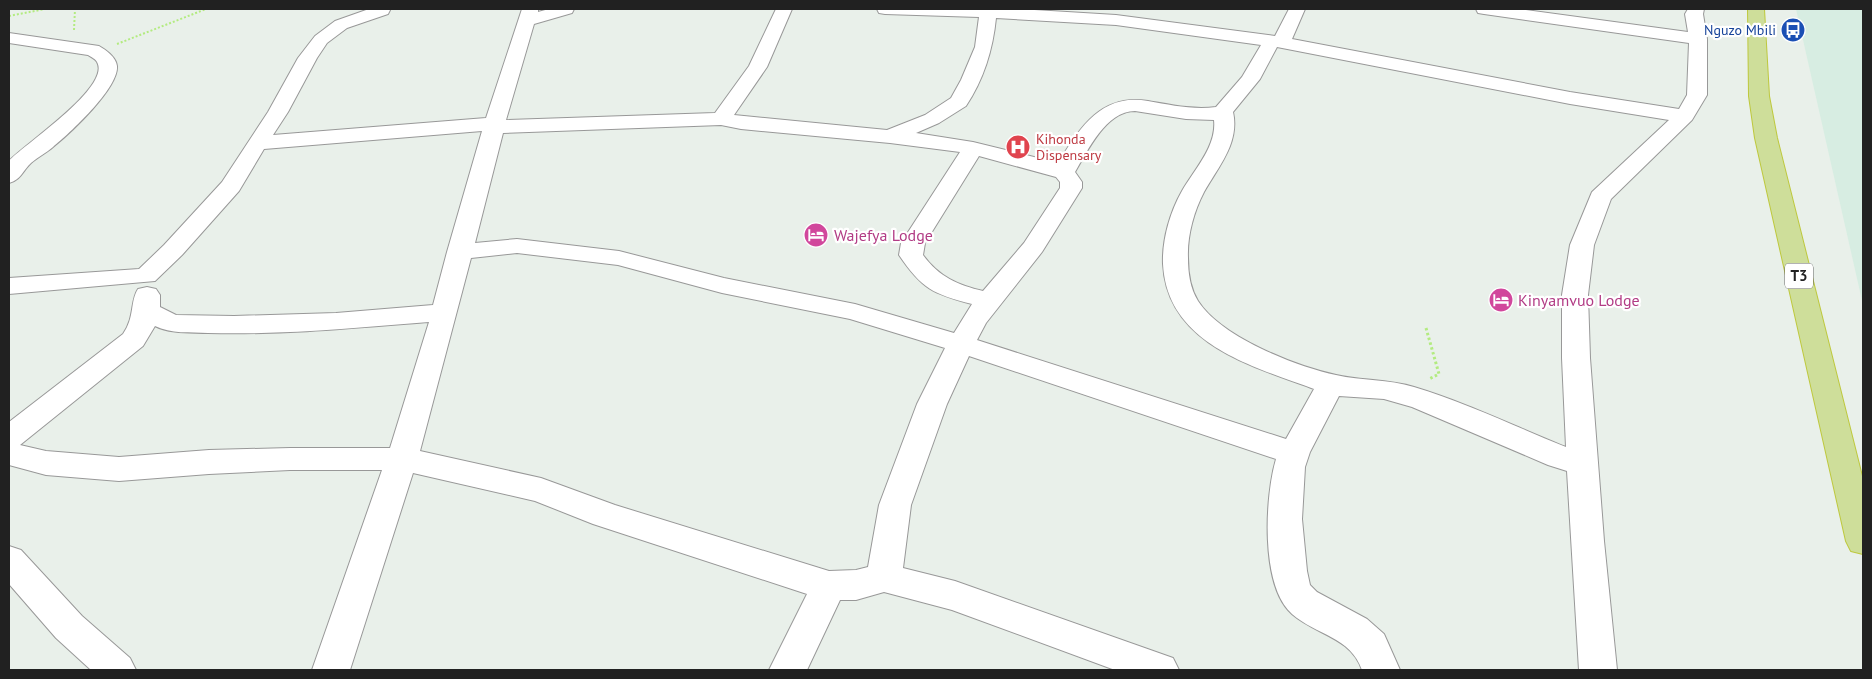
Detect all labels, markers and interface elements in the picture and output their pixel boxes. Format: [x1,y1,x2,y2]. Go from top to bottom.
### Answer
bus stop icon: Nguzo Mbili [1780,17,1806,43]
place label: Nguzo Mbili [1704,21,1776,39]
place label: Kihonda Dispensary [1036,130,1102,164]
hospital icon: Kihonda Dispensary [1005,134,1031,160]
hotel icon: Wajefya Lodge [803,222,829,248]
place label: Wajefya Lodge [834,225,933,245]
road number: T3 [1785,264,1813,288]
hotel icon: Kinyamvuo Lodge [1488,287,1514,313]
place label: Kinyamvuo Lodge [1518,290,1640,310]

